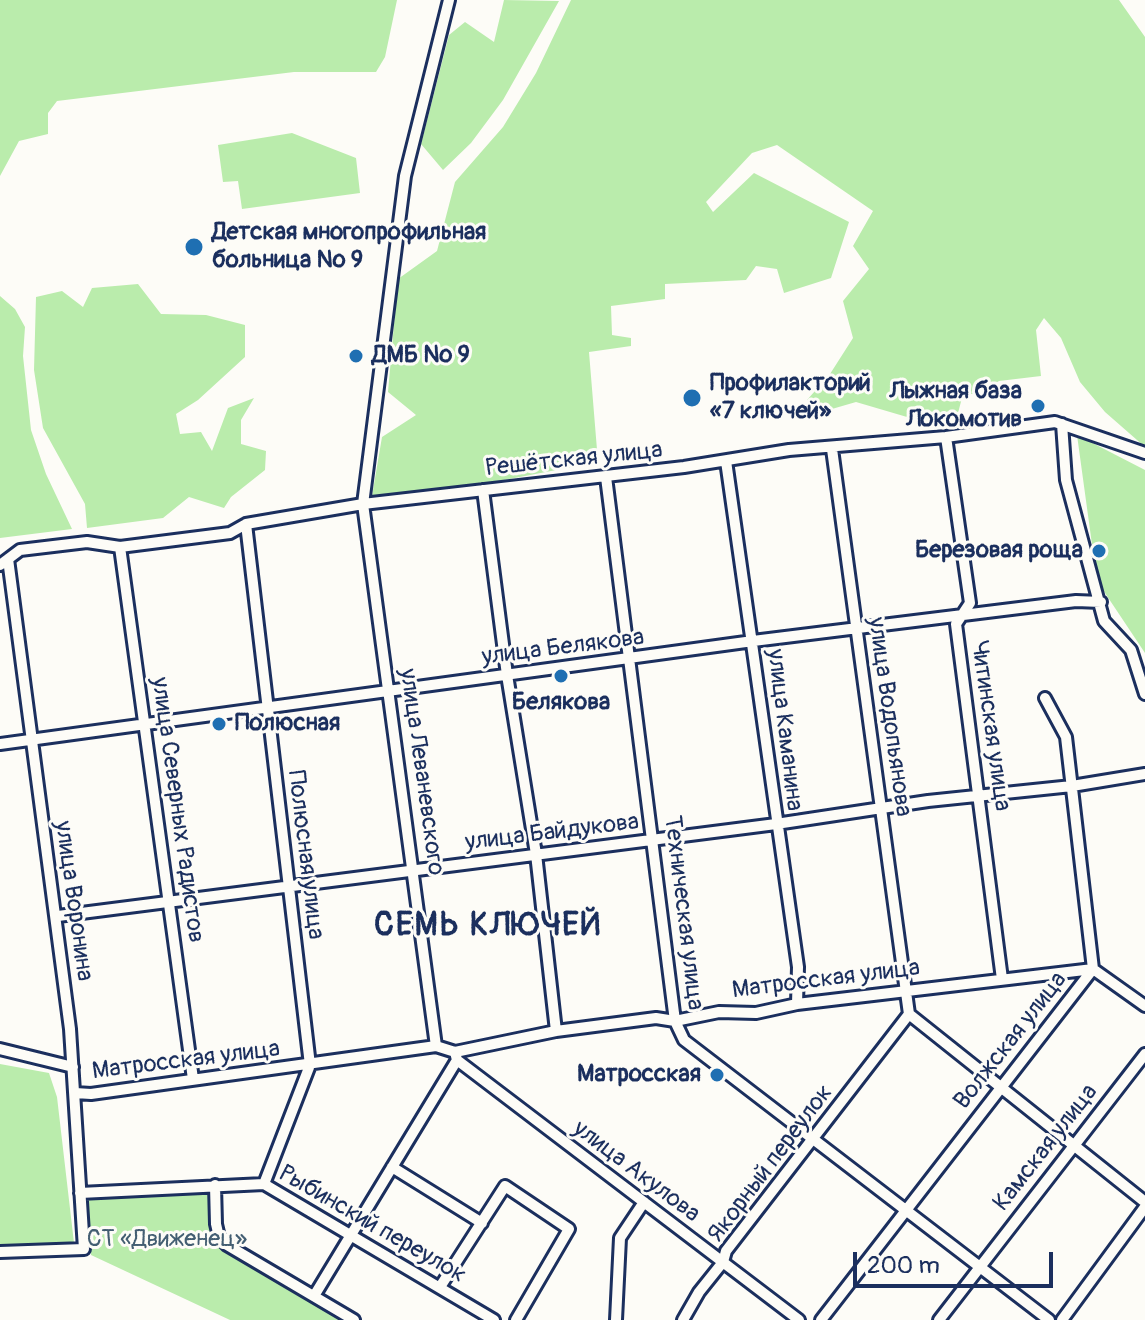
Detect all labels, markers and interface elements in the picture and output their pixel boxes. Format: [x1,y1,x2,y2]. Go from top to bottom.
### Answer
place label: Детская многопрофильная больница № 9 [212,219,486,275]
marker: Детская многопрофильная больница № 9 [183,236,205,258]
place label: ДМБ № 9 [372,342,470,370]
marker: ДМБ № 9 [347,347,365,365]
place label: Профилакторий «7 ключей» [710,370,871,426]
place label: Лыжная база Локомотив [890,378,1022,434]
marker: Профилакторий «7 ключей» [681,387,703,409]
marker: Лыжная база Локомотив [1029,397,1047,415]
street label: Решётская улица [484,436,664,484]
place label: Березовая роща [915,537,1083,565]
marker: Березовая роща [1090,542,1108,560]
street label: улица Водопьянова [861,615,917,819]
street label: улица Белякова [480,624,646,672]
street label: Читинская улица [964,639,1016,813]
street label: улица Каманина [760,648,808,812]
street label: улица Леваневского [392,667,450,877]
marker: Белякова [552,667,570,685]
street label: улица Северных Радистов [144,675,210,945]
place label: Белякова [512,689,610,717]
place label: Полюсная [235,710,340,738]
marker: Полюсная [210,715,228,733]
street label: Полюсная улица [280,769,330,941]
street label: улица Байдукова [463,808,641,858]
street label: Техническая улица [657,814,709,1012]
street label: улица Воронина [48,819,98,983]
district label: СЕМЬ КЛЮЧЕЙ [374,908,602,946]
street label: Матросская улица [731,954,921,1006]
street label: Волжская улица [948,967,1074,1115]
street label: Матросская улица [91,1035,281,1087]
place label: Матросская [577,1061,701,1089]
marker: Матросская [708,1066,726,1084]
street label: Якорный переулок [702,1079,840,1249]
street label: Камская улица [988,1079,1104,1217]
street label: улица Акулова [567,1115,705,1229]
street label: Рыбинский переулок [273,1160,471,1290]
park label: СТ «Движенец» [87,1226,247,1254]
scale bar [857,1236,1057,1286]
text: 200 m [867,1251,940,1280]

